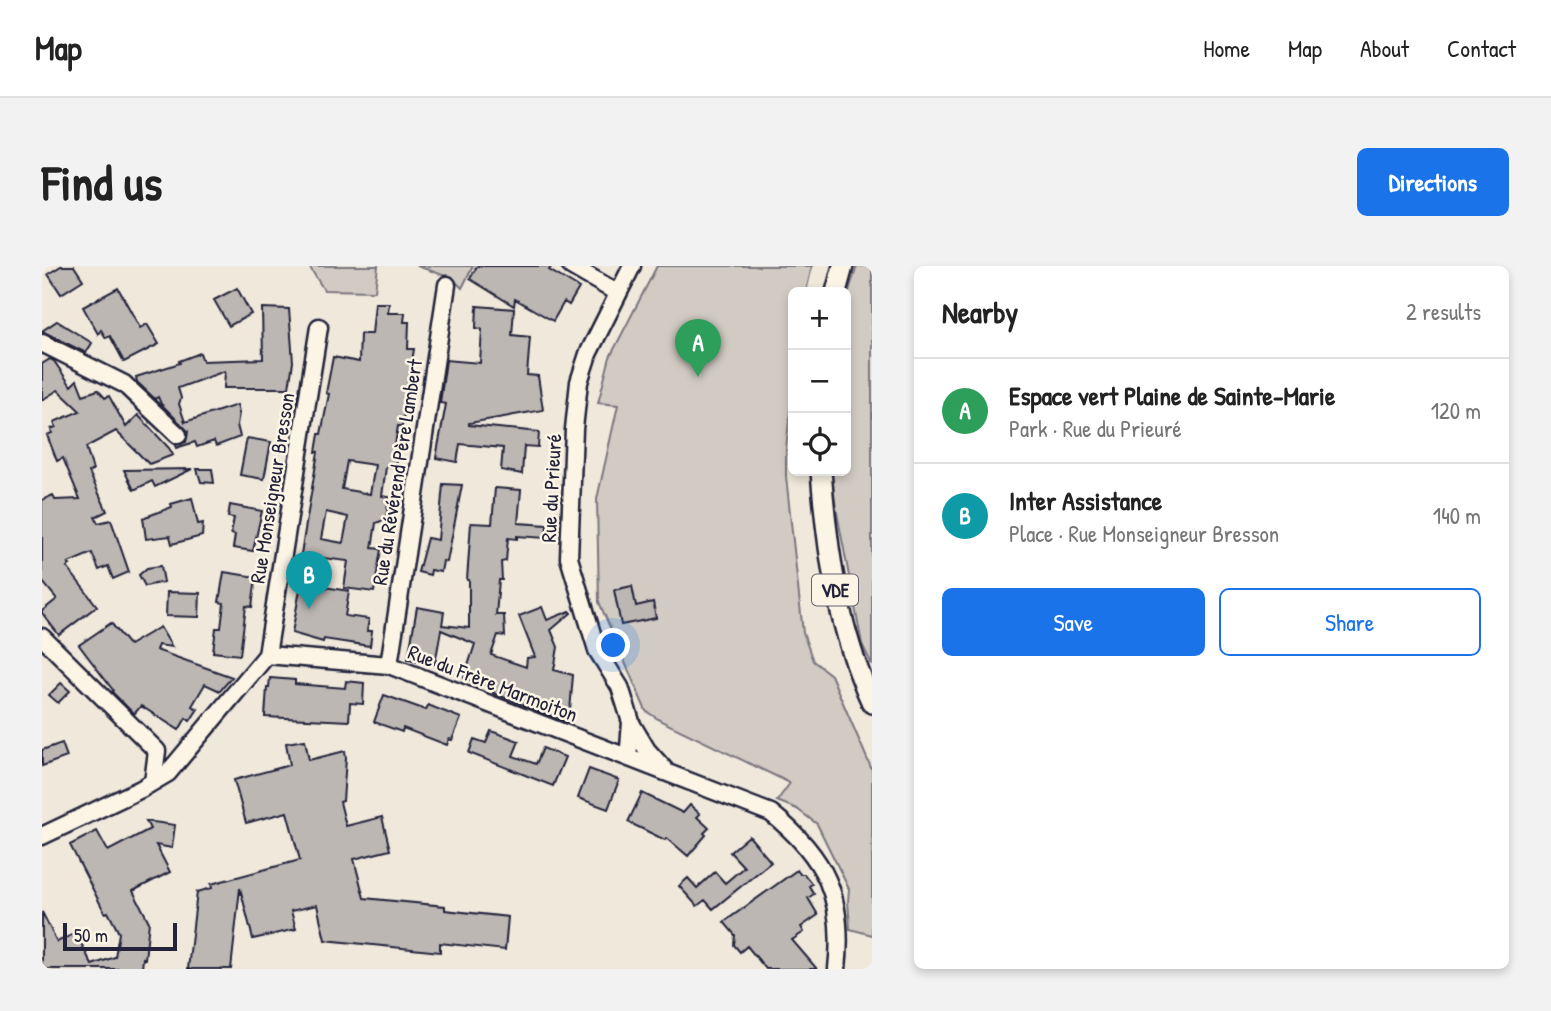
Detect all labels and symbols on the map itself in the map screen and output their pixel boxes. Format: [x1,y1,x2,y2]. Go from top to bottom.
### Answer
pin: A [675,319,721,377]
street label: Rue du Révérend Père Lambert [365,356,429,587]
street label: Rue Monseigneur Bresson [243,391,301,585]
street label: Rue du Prieuré [534,433,568,543]
pin: B [286,551,332,609]
road number: VDE [812,574,858,606]
your location [596,628,630,662]
street label: Rue du Frère Marmoiton [404,637,582,729]
scale bar [63,920,177,952]

